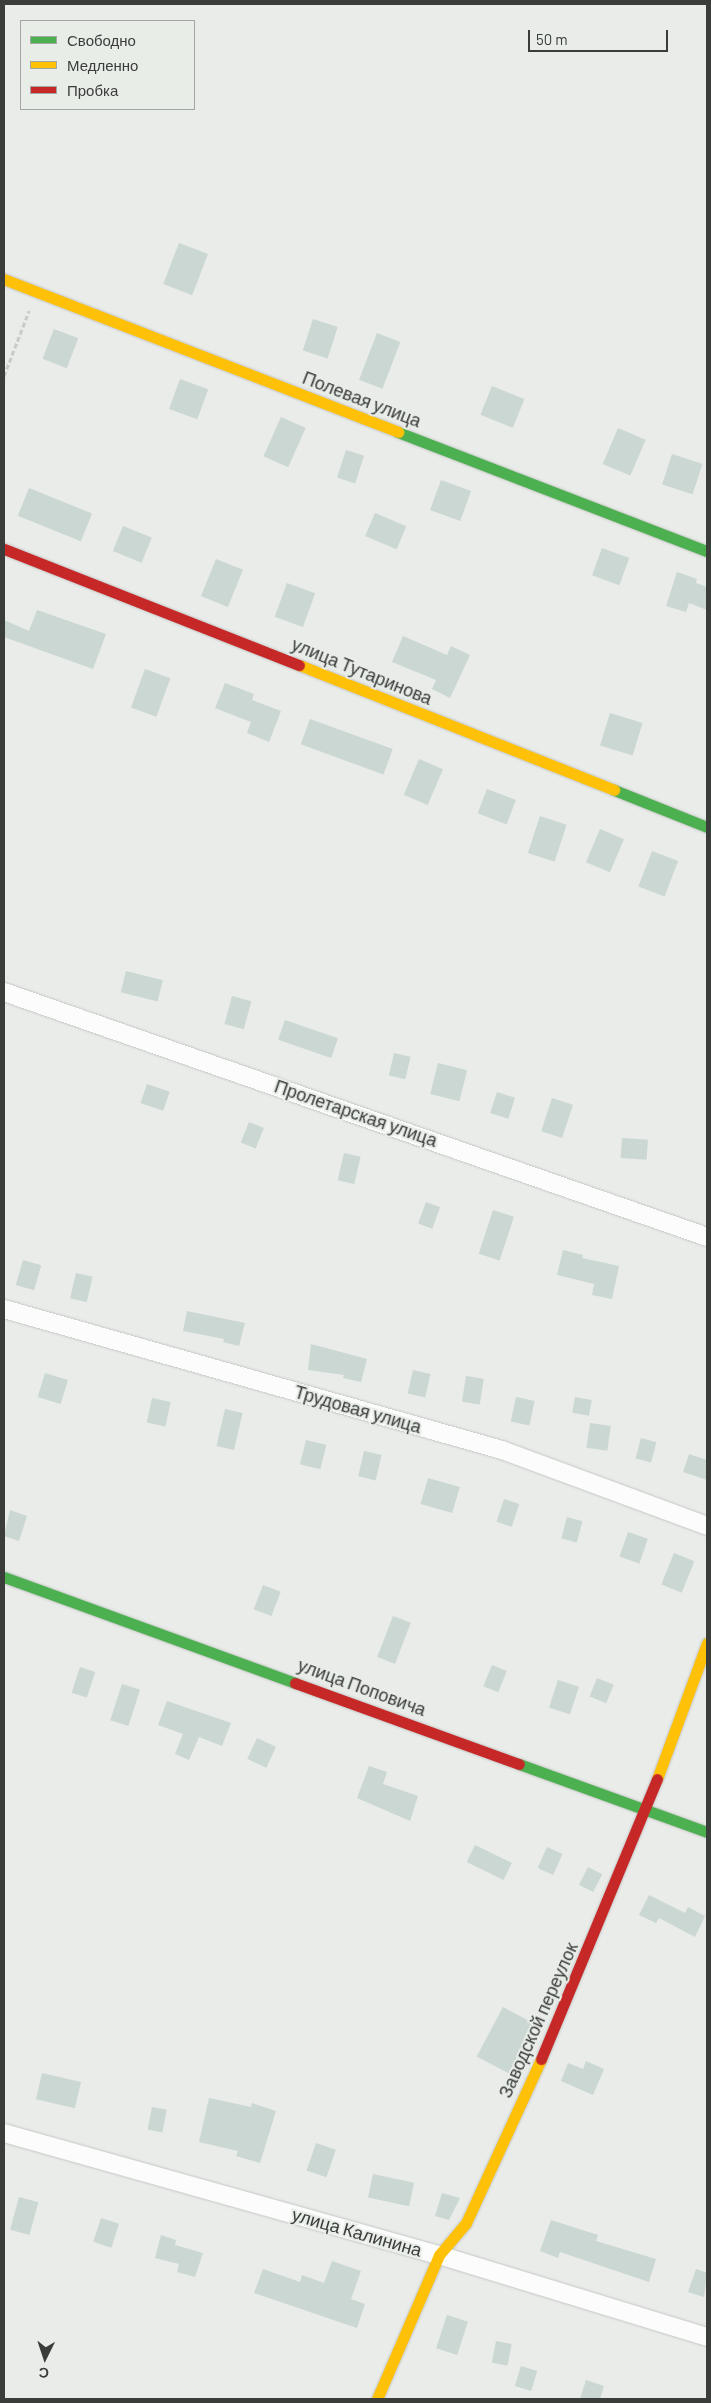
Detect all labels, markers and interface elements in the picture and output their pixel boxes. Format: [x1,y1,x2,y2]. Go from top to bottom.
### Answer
legend [20,20,195,110]
scale bar [531,20,671,52]
text: 50 m [536,30,568,48]
text: Свободно [67,31,136,49]
text: Медленно [67,56,138,74]
text: Пробка [67,81,118,99]
street label: Полевая улица [300,366,424,432]
street label: улица Тутаринова [289,633,435,709]
street label: Пролетарская улица [272,1075,440,1151]
street label: Трудовая улица [292,1381,424,1437]
street label: улица Поповича [295,1654,429,1720]
street label: Заводской переулок [494,1939,582,2101]
street label: улица Калинина [290,2203,424,2261]
north arrow [20,2333,70,2383]
text: С [38,2365,50,2382]

